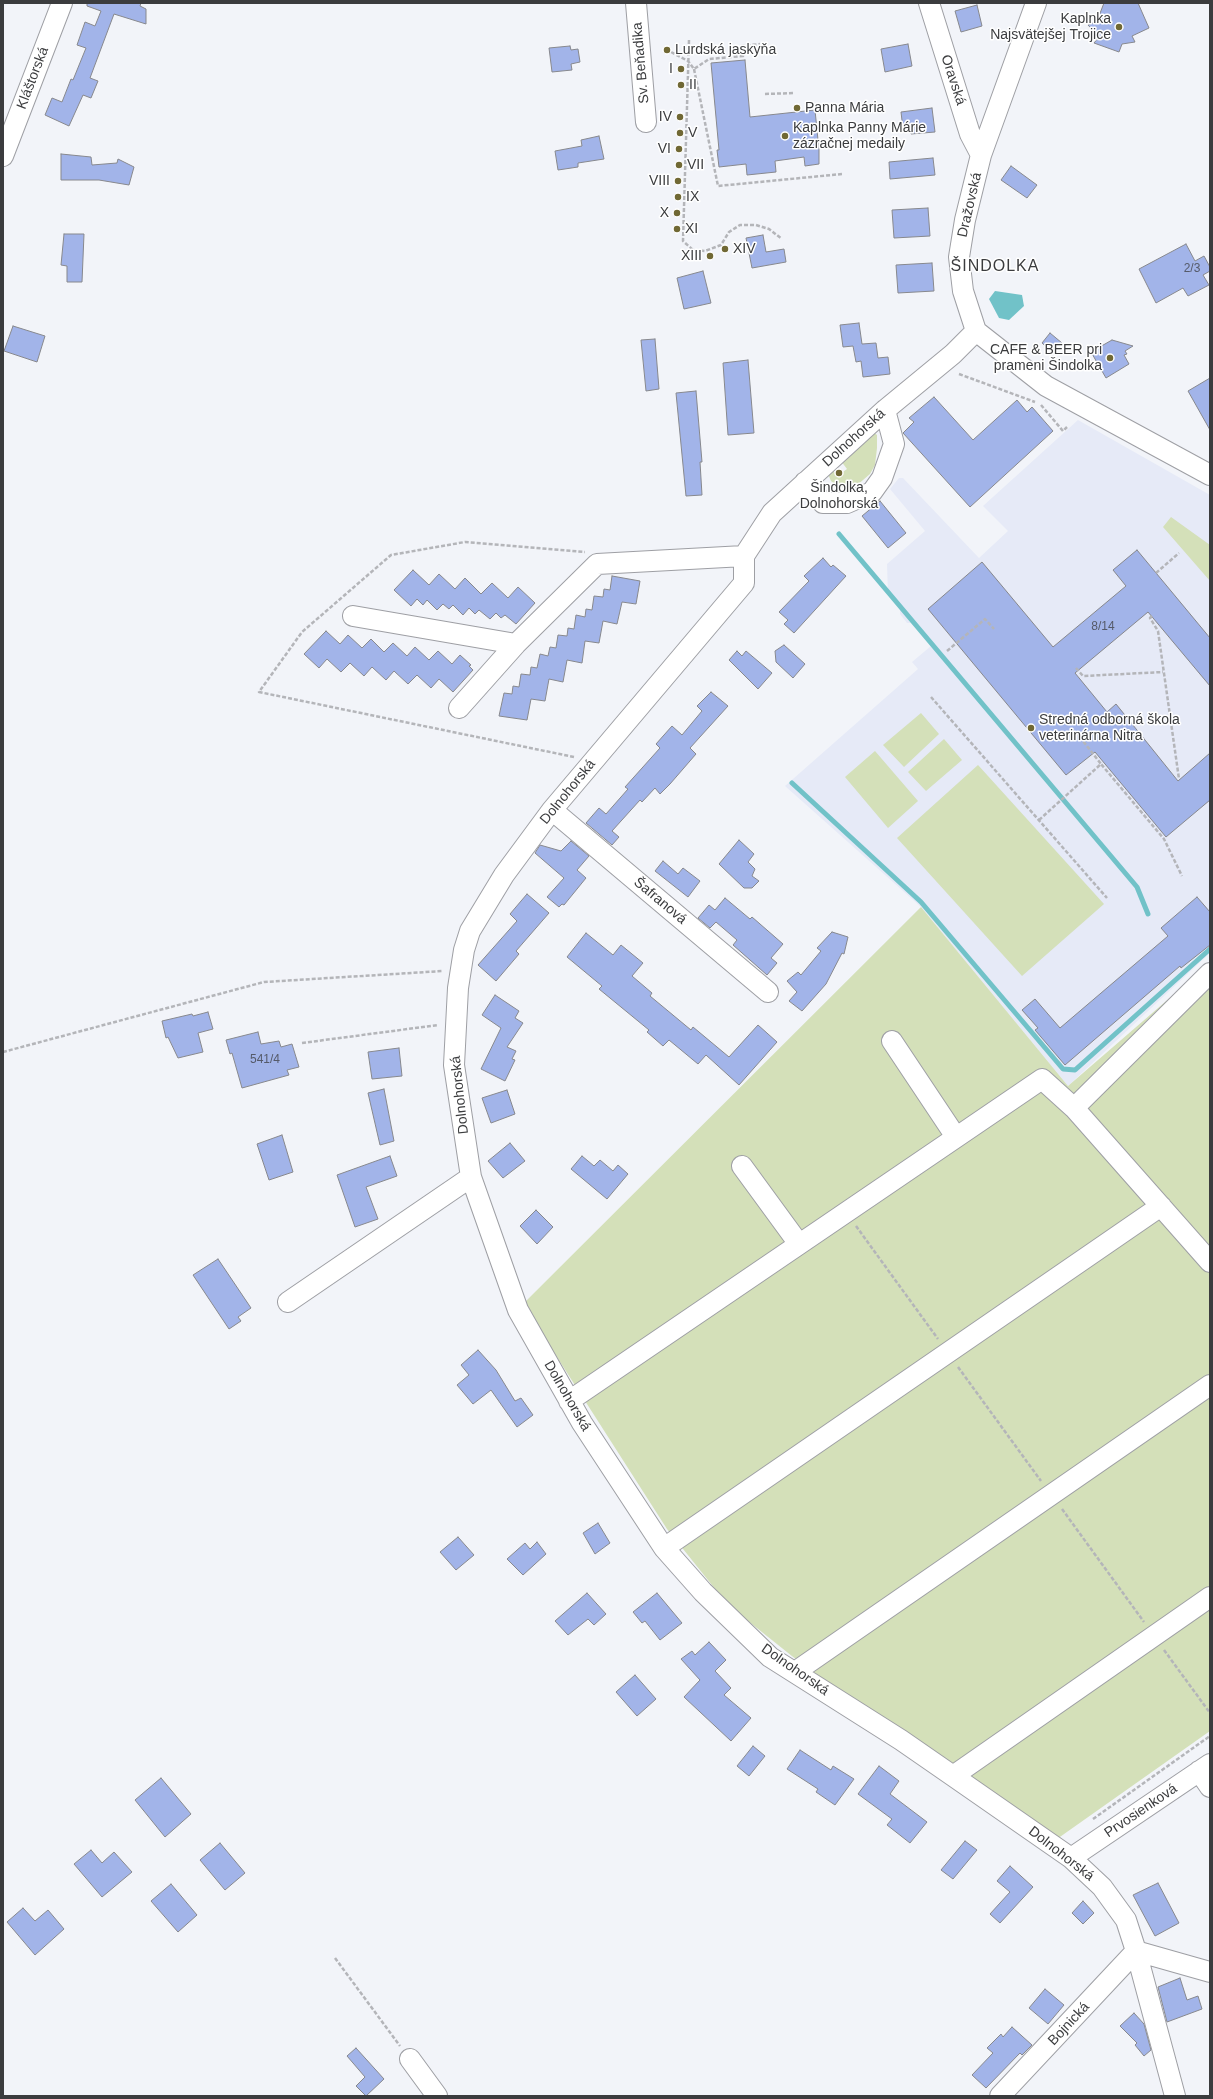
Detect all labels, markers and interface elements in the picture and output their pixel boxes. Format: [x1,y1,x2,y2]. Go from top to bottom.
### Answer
place label: Kaplnka Najsvätejšej Trojice [990,11,1111,44]
street label: Sv. Beňadika [629,22,653,104]
marker: Kaplnka Najsvätejšej Trojice [1114,22,1124,32]
place label: Lurdská jaskyňa [675,42,776,58]
street label: Kláštorská [13,44,53,112]
marker: Lurdská jaskyňa [662,45,672,55]
street label: Oravská [937,53,969,107]
place label: I [669,61,673,77]
marker: I [676,64,686,74]
place label: II [689,77,697,93]
marker: II [676,80,686,90]
place label: Panna Mária [805,100,884,116]
marker: Panna Mária [792,103,802,113]
place label: IV [659,109,672,125]
marker: IV [675,112,685,122]
place label: Kaplnka Panny Márie zázračnej medaily [793,120,926,152]
place label: V [688,125,697,141]
marker: V [675,128,685,138]
marker: Kaplnka Panny Márie zázračnej medaily [780,131,790,141]
place label: VI [658,141,671,157]
marker: VI [674,144,684,154]
place label: VII [687,157,704,173]
marker: VII [674,160,684,170]
street label: Dražovská [954,171,986,239]
place label: VIII [649,173,670,189]
marker: VIII [673,176,683,186]
place label: IX [686,189,699,205]
marker: IX [673,192,683,202]
place label: X [660,205,669,221]
marker: X [672,208,682,218]
place label: XI [685,221,698,237]
marker: XI [672,224,682,234]
place label: XIV [733,241,756,257]
marker: XIV [720,244,730,254]
place label: XIII [681,248,702,264]
marker: XIII [705,251,715,261]
district label: ŠINDOLKA [951,257,1039,277]
house number: 2/3 [1184,262,1200,276]
place label: CAFE & BEER pri prameni Šindolka [990,342,1102,374]
marker: CAFE & BEER pri prameni Šindolka [1105,353,1115,363]
street label: Dolnohorská [819,405,889,471]
marker: Šindolka, Dolnohorská [834,468,844,478]
place label: Šindolka, Dolnohorská [800,480,878,512]
house number: 8/14 [1091,620,1115,634]
place label: Stredná odborná škola veterinárna Nitra [1039,712,1180,744]
marker: Stredná odborná škola veterinárna Nitra [1026,723,1036,733]
street label: Dolnohorská [537,756,599,828]
street label: Šafranová [630,874,690,928]
house number: 541/4 [250,1053,280,1067]
street label: Dolnohorská [448,1055,472,1135]
street label: Dolnohorská [540,1358,594,1434]
street label: Dolnohorská [758,1641,832,1699]
street label: Prvosienková [1101,1781,1181,1841]
street label: Dolnohorská [1025,1823,1097,1885]
street label: Bojnická [1045,1999,1093,2049]

